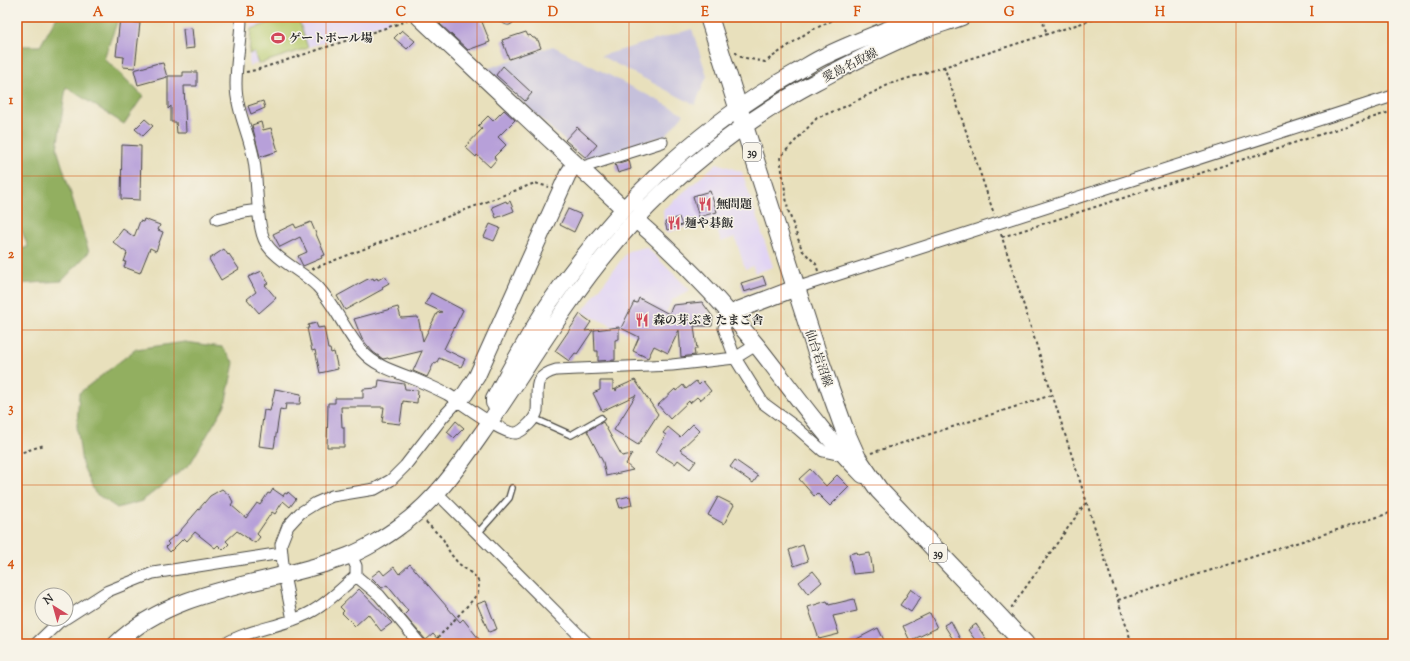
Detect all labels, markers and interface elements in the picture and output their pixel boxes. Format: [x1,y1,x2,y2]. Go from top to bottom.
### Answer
text: A [93,4,104,22]
text: B [246,4,255,22]
text: C [396,4,406,22]
text: D [548,4,558,22]
text: E [701,4,709,22]
text: F [853,4,861,22]
text: G [1004,4,1015,22]
text: H [1155,4,1166,22]
text: I [1310,4,1315,22]
sports icon: ゲートボール場 [270,30,286,46]
place label: ゲートボール場 [289,30,373,48]
street label: 愛島名取線 [820,44,881,88]
text: 1 [9,92,14,110]
road number: 39 [743,143,761,161]
restaurant icon: 無問題 [697,196,713,212]
place label: 無問題 [716,196,752,214]
restaurant icon: 麺や碁飯 [666,215,682,231]
place label: 麺や碁飯 [685,215,734,233]
text: 2 [8,246,15,264]
restaurant icon: 森の芽ぶき たまご舎 [634,312,650,328]
place label: 森の芽ぶき たまご舎 [653,312,764,330]
street label: 仙台岩沼線 [800,327,836,390]
text: 3 [8,400,14,418]
road number: 39 [929,544,947,562]
text: 4 [7,554,15,572]
north arrow [34,587,74,627]
text: N [39,591,57,609]

